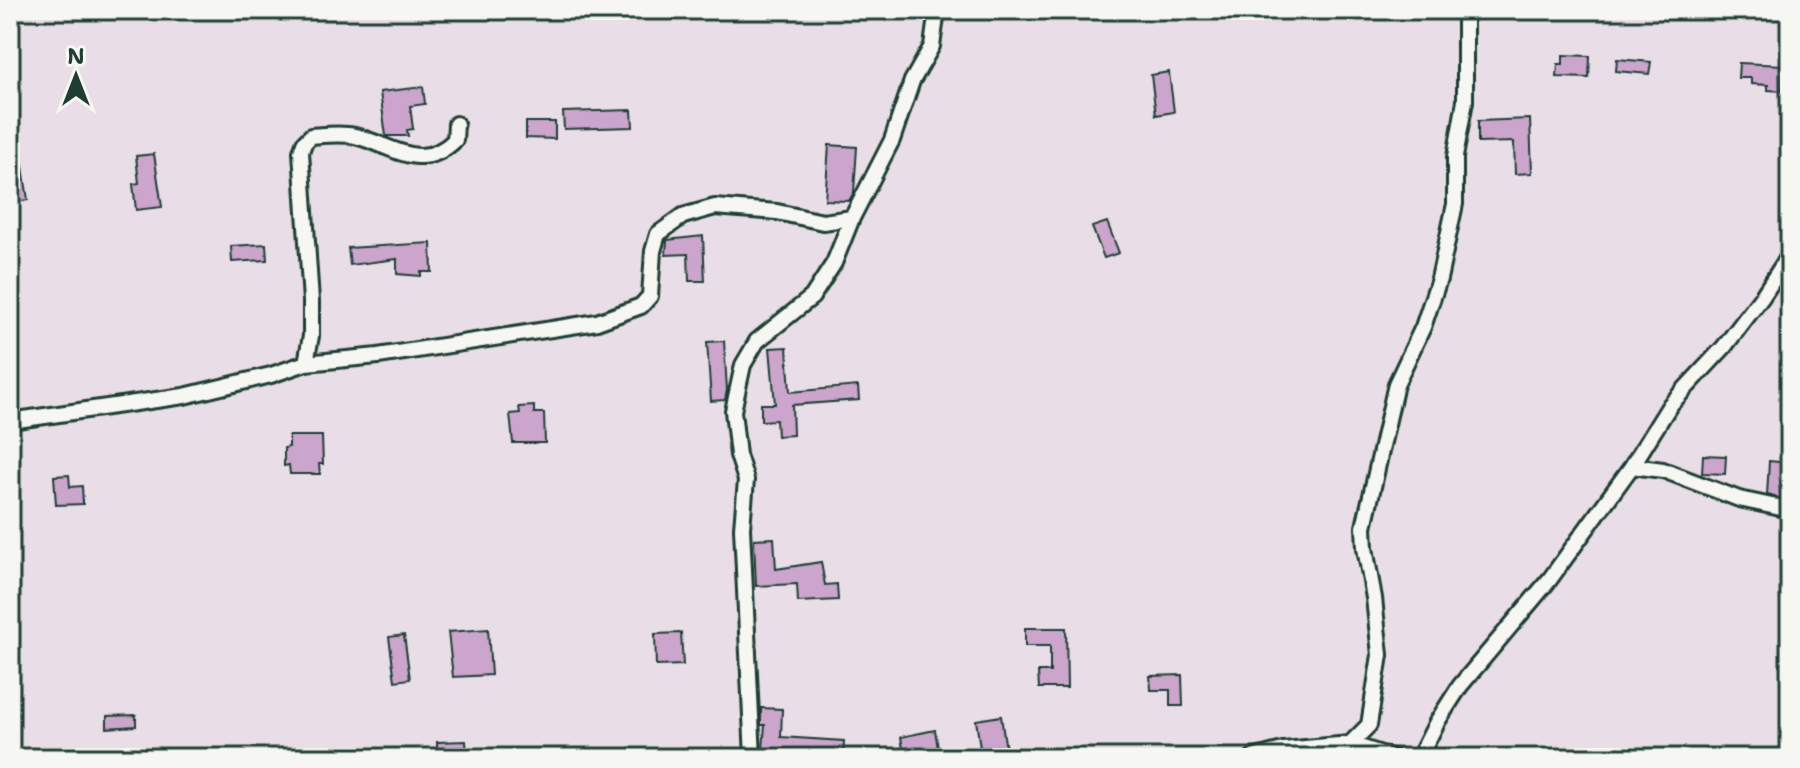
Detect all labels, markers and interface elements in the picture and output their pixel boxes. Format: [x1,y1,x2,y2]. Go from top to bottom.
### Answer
north arrow [36,36,116,116]
text: N [67,42,85,71]

